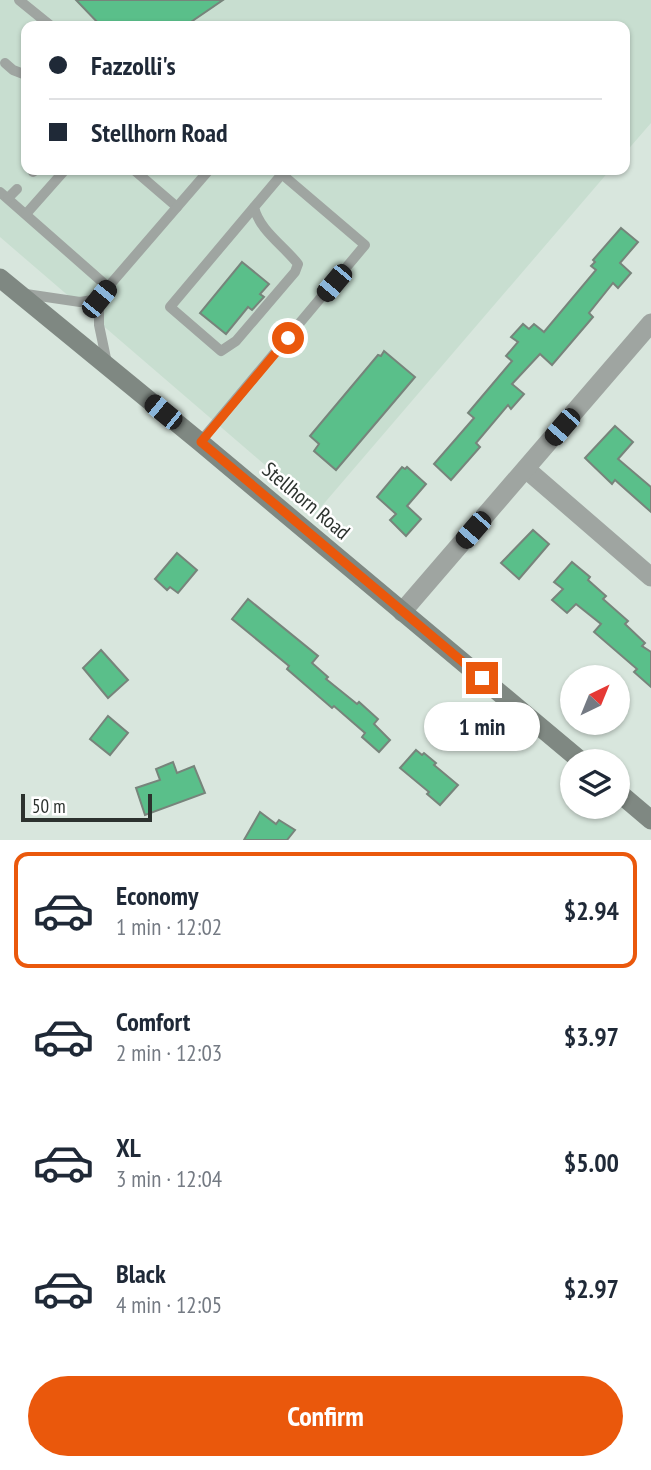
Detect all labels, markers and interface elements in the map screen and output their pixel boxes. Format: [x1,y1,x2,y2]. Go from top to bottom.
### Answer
text: Fazzolli's [91,49,176,82]
text: Stellhorn Road [91,116,228,149]
car [313,260,356,306]
car [78,276,121,322]
route start [272,322,304,354]
car [141,391,186,433]
car [541,404,584,450]
street label: Stellhorn Road [257,456,356,545]
car [452,507,495,553]
route end [466,662,498,694]
north arrow [560,665,630,735]
map controls [560,665,630,819]
callout: 1 min [424,702,540,752]
text: 1 min [459,712,505,741]
button: layers [560,749,630,819]
scale bar [21,791,152,823]
text: 50 m [32,794,66,818]
icon: car [32,879,95,942]
text: Economy [116,879,198,912]
text: $2.94 [564,894,619,927]
text: 1 min · 12:02 [116,912,222,941]
icon: car [32,1005,95,1068]
text: Comfort [116,1005,190,1038]
text: $3.97 [564,1020,619,1053]
text: 2 min · 12:03 [116,1038,222,1067]
icon: car [32,1131,95,1194]
text: XL [116,1131,141,1164]
text: $5.00 [564,1146,619,1179]
text: 3 min · 12:04 [116,1164,222,1193]
icon: car [32,1257,95,1320]
text: Black [116,1257,166,1290]
text: $2.97 [564,1272,619,1305]
text: 4 min · 12:05 [116,1290,222,1319]
button: Confirm [28,1376,623,1456]

